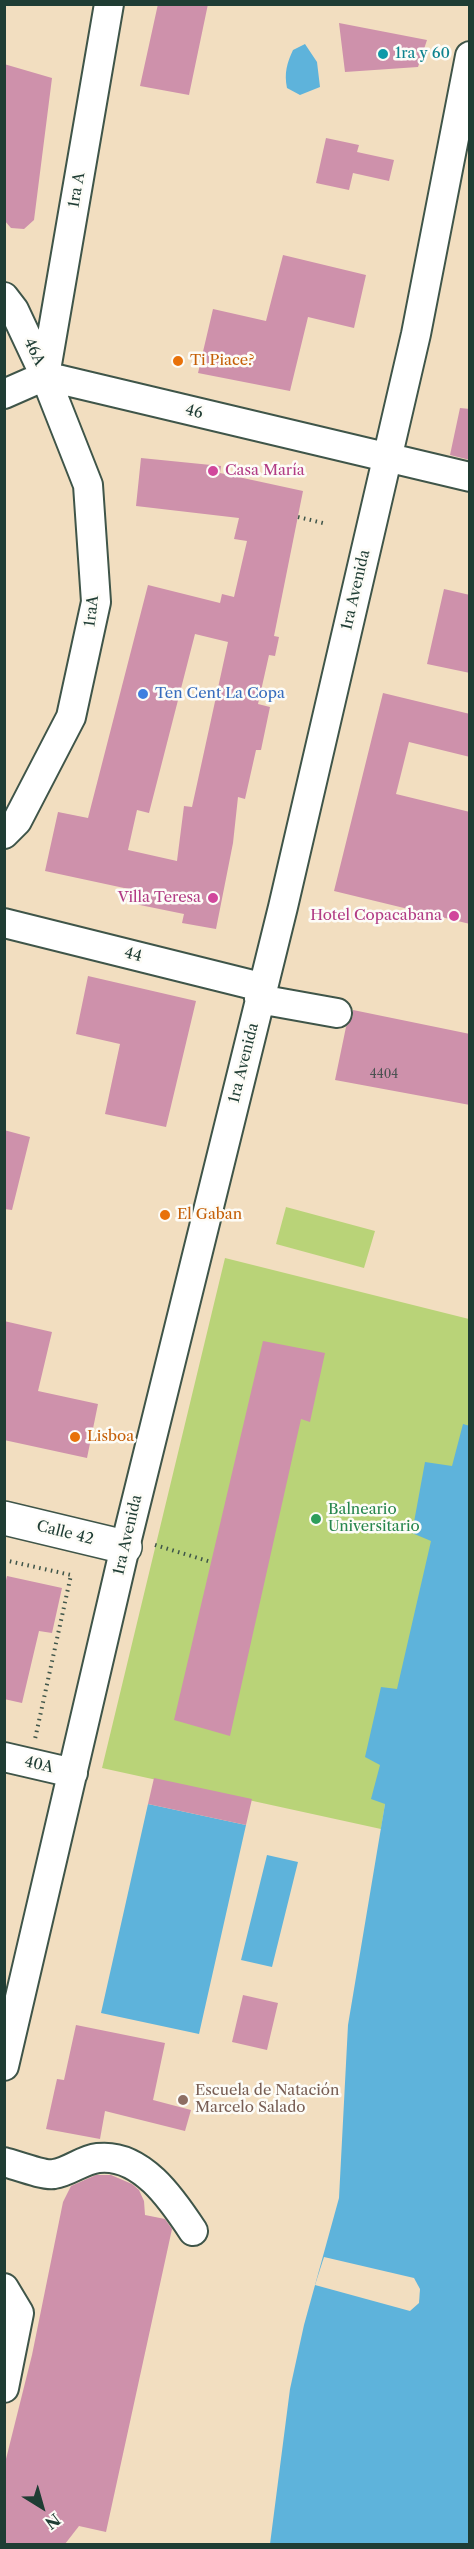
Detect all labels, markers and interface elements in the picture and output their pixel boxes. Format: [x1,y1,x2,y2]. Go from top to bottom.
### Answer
place label: 1ra y 60 [395,45,450,63]
marker: 1ra y 60 [376,47,390,61]
street label: 1ra A [65,171,89,209]
street label: 46A [20,335,48,369]
place label: Ti Piace? [190,352,254,370]
marker: Ti Piace? [171,354,185,368]
street label: 46 [183,401,205,423]
place label: Casa María [225,462,305,480]
marker: Casa María [206,464,220,478]
street label: 1ra Avenida [338,548,374,632]
street label: 1raA [81,594,103,628]
place label: Ten Cent La Copa [155,685,285,703]
marker: Ten Cent La Copa [136,687,150,701]
place label: Villa Teresa [118,889,201,907]
marker: Villa Teresa [206,891,220,905]
place label: Hotel Copacabana [310,907,442,925]
marker: Hotel Copacabana [447,909,461,923]
street label: 44 [122,944,144,966]
street label: 1ra Avenida [225,1021,263,1105]
house number: 4404 [370,1068,398,1082]
place label: El Gaban [177,1206,242,1224]
marker: El Gaban [158,1208,172,1222]
place label: Lisboa [87,1428,134,1446]
marker: Lisboa [68,1430,82,1444]
street label: 1ra Avenida [110,1493,146,1577]
place label: Balneario Universitario [328,1501,420,1536]
marker: Balneario Universitario [309,1512,323,1526]
street label: Calle 42 [35,1517,95,1549]
street label: 40A [23,1753,55,1777]
place label: Escuela de Natación Marcelo Salado [195,2082,339,2117]
marker: Escuela de Natación Marcelo Salado [176,2093,190,2107]
north arrow [12,2477,72,2537]
text: N [41,2509,64,2534]

